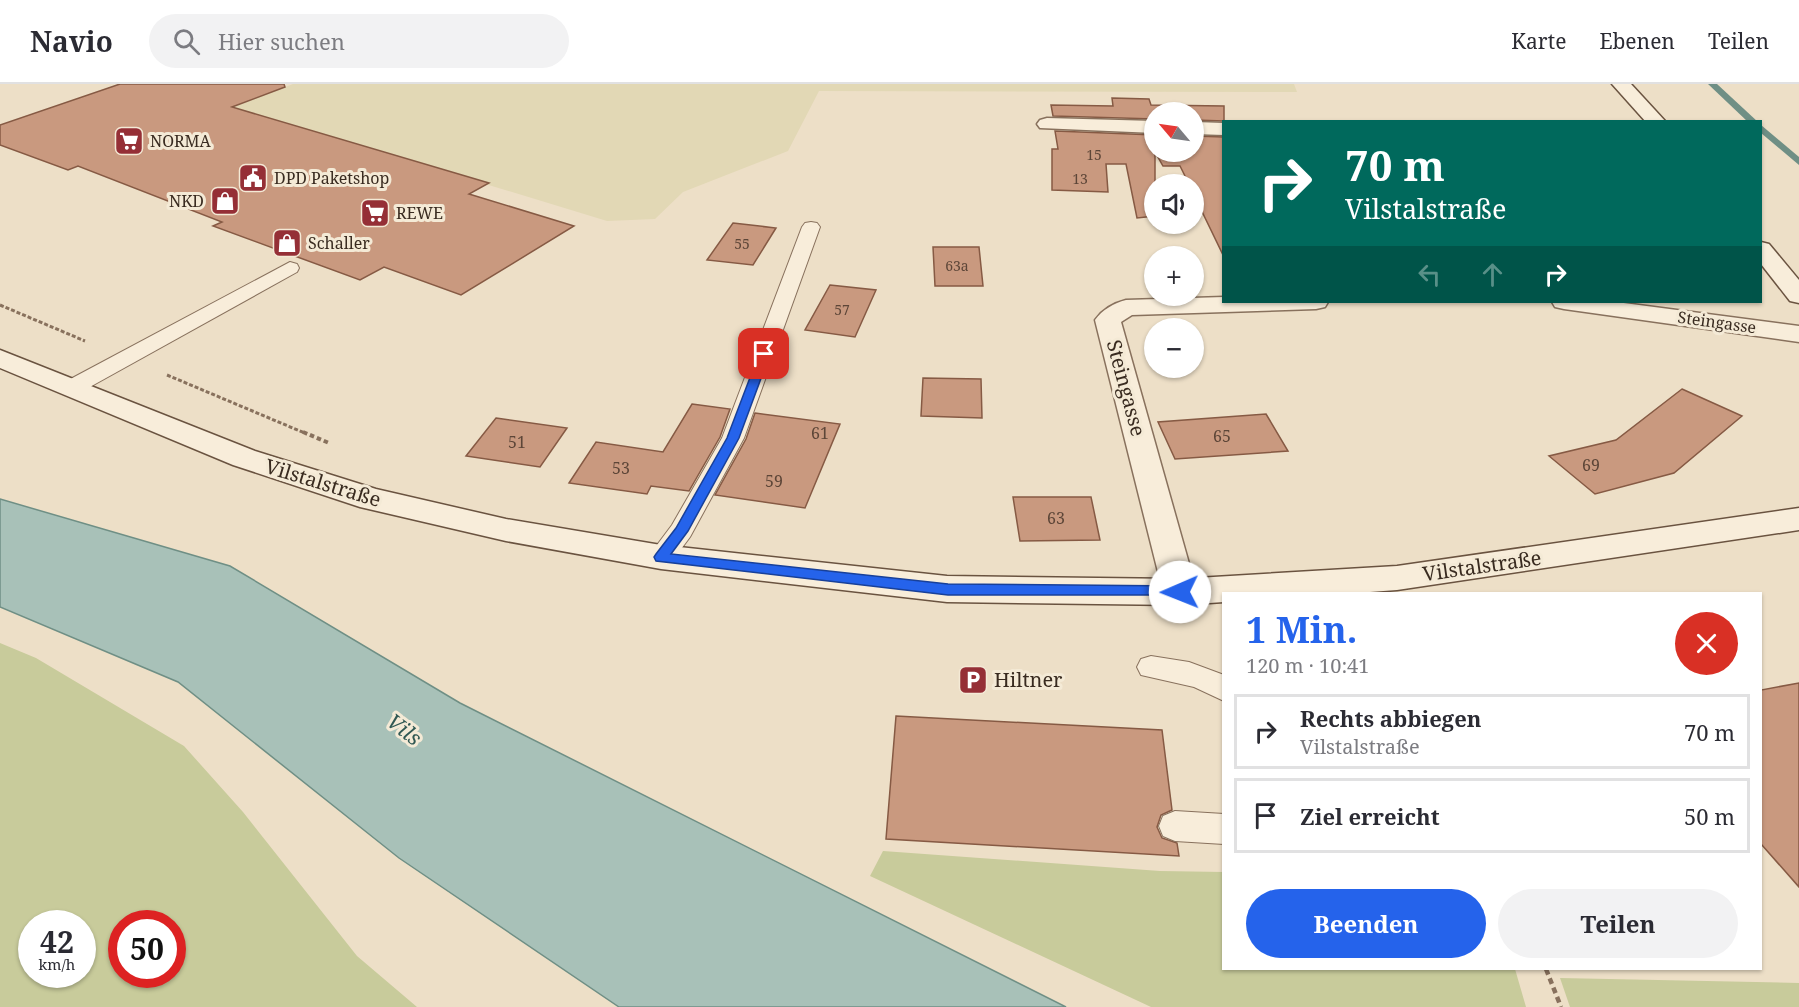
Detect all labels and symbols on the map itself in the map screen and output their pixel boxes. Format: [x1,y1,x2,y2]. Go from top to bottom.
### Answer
north arrow [1144,102,1204,162]
supermarket icon: NORMA [113,125,145,157]
place label: NORMA [150,130,212,152]
house number: 15 [1086,145,1102,164]
public building icon: DPD Paketshop [237,162,269,194]
place label: DPD Paketshop [274,167,389,189]
house number: 13 [1072,169,1088,188]
shop icon: NKD [209,185,241,217]
place label: NKD [169,190,204,212]
supermarket icon: REWE [359,197,391,229]
place label: REWE [396,202,443,224]
shop icon: Schaller [271,227,303,259]
place label: Schaller [308,232,370,254]
house number: 55 [734,234,750,253]
house number: 63a [945,256,969,275]
house number: 57 [834,300,850,319]
street label: Steingasse [1676,306,1758,338]
pin [738,328,789,379]
street label: Steingasse [1101,337,1152,439]
house number: 61 [811,422,829,444]
house number: 65 [1213,425,1231,447]
house number: 51 [508,431,526,453]
street label: Vilstalstraße [262,452,384,513]
house number: 69 [1582,454,1600,476]
house number: 53 [612,457,630,479]
house number: 59 [765,470,783,492]
house number: 63 [1047,507,1065,529]
street label: Vilstalstraße [1421,544,1543,587]
position arrow [1148,560,1212,624]
parking icon: Hiltner [957,664,989,696]
place label: Hiltner [994,666,1063,693]
water label: Vils [382,707,428,752]
speed limit sign: 50 [108,910,186,988]

